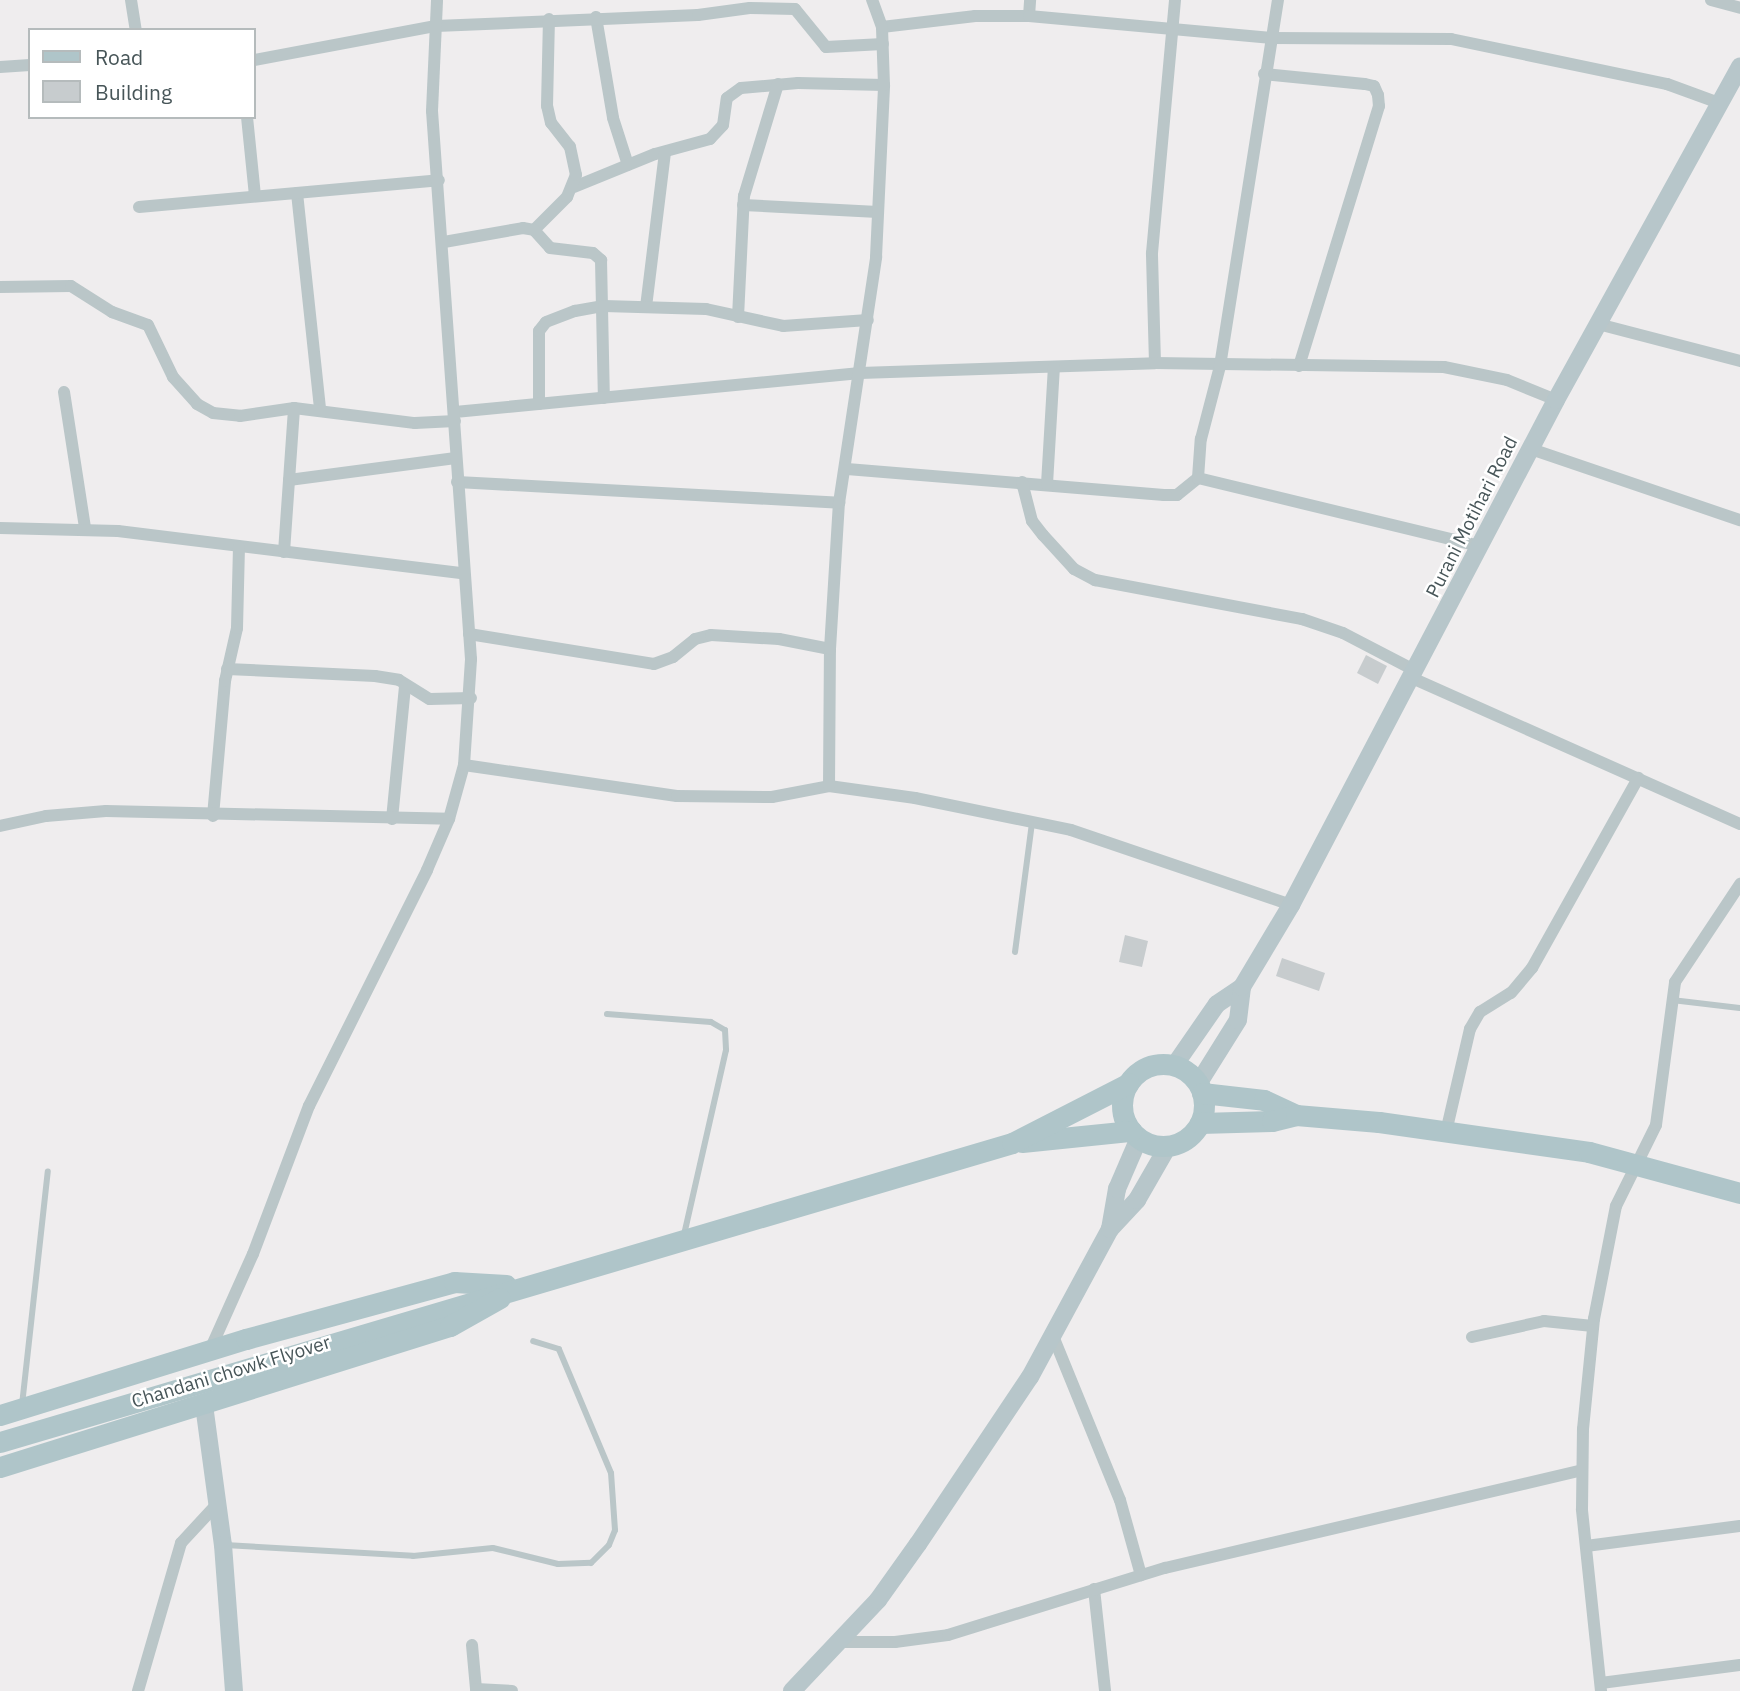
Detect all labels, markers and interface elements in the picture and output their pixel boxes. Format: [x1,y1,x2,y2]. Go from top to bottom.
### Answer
legend [28,28,256,119]
text: Road [95,43,143,71]
text: Building [95,78,172,106]
street label: Purani Motihari Road [1422,433,1522,601]
street label: Chandani chowk Flyover [129,1331,333,1413]

